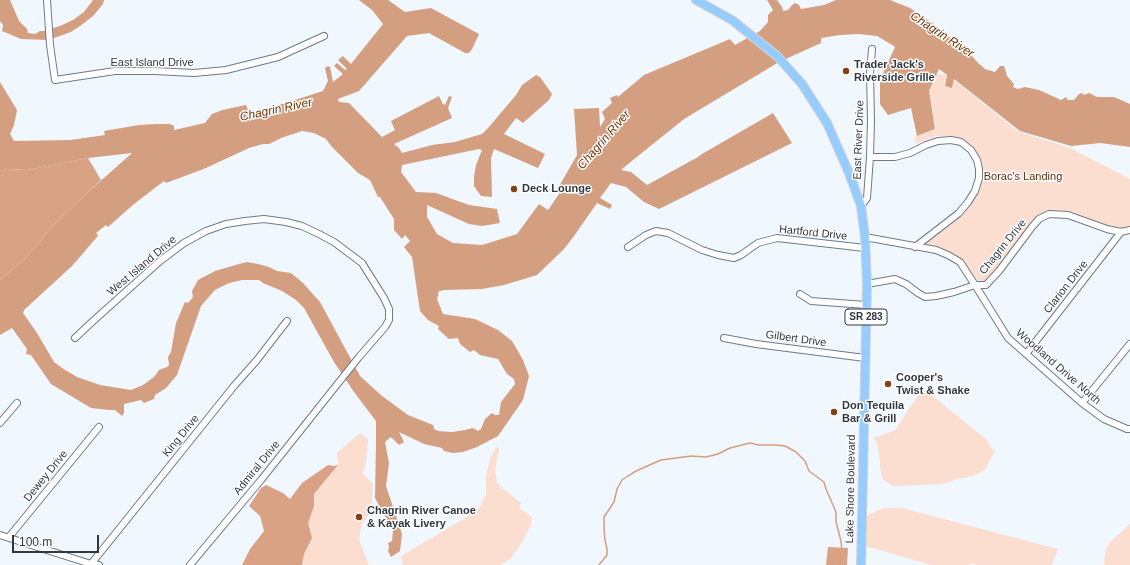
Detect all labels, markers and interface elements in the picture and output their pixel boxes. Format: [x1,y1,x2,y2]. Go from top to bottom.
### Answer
water label: Chagrin River [907,9,977,61]
street label: East Island Drive [110,56,194,70]
place label: Trader Jack's Riverside Grille [854,58,935,84]
marker: Trader Jack's Riverside Grille [841,66,851,76]
water label: Chagrin River [239,95,313,125]
street label: East River Drive [851,100,867,180]
water label: Chagrin River [575,108,633,172]
park label: Borac's Landing [984,170,1062,184]
place label: Deck Lounge [522,182,591,196]
marker: Deck Lounge [509,184,519,194]
street label: Chagrin Drive [977,217,1029,277]
street label: Hartford Drive [778,223,848,243]
street label: West Island Drive [105,233,179,299]
street label: Clarion Drive [1041,258,1091,316]
road number: SR 283 [845,309,887,325]
street label: Woodland Drive North [1013,327,1103,407]
street label: Gilbert Drive [765,328,827,350]
place label: Cooper's Twist & Shake [896,371,970,397]
marker: Cooper's Twist & Shake [883,379,893,389]
place label: Don Tequila Bar & Grill [842,399,904,425]
marker: Don Tequila Bar & Grill [829,407,839,417]
street label: King Drive [160,412,202,460]
street label: Lake Shore Boulevard [843,434,859,544]
street label: Admiral Drive [231,438,283,498]
street label: Dewey Drive [21,448,71,504]
place label: Chagrin River Canoe & Kayak Livery [367,504,476,530]
marker: Chagrin River Canoe & Kayak Livery [354,512,364,522]
scale bar [14,527,101,553]
text: 100 m [19,535,52,549]

